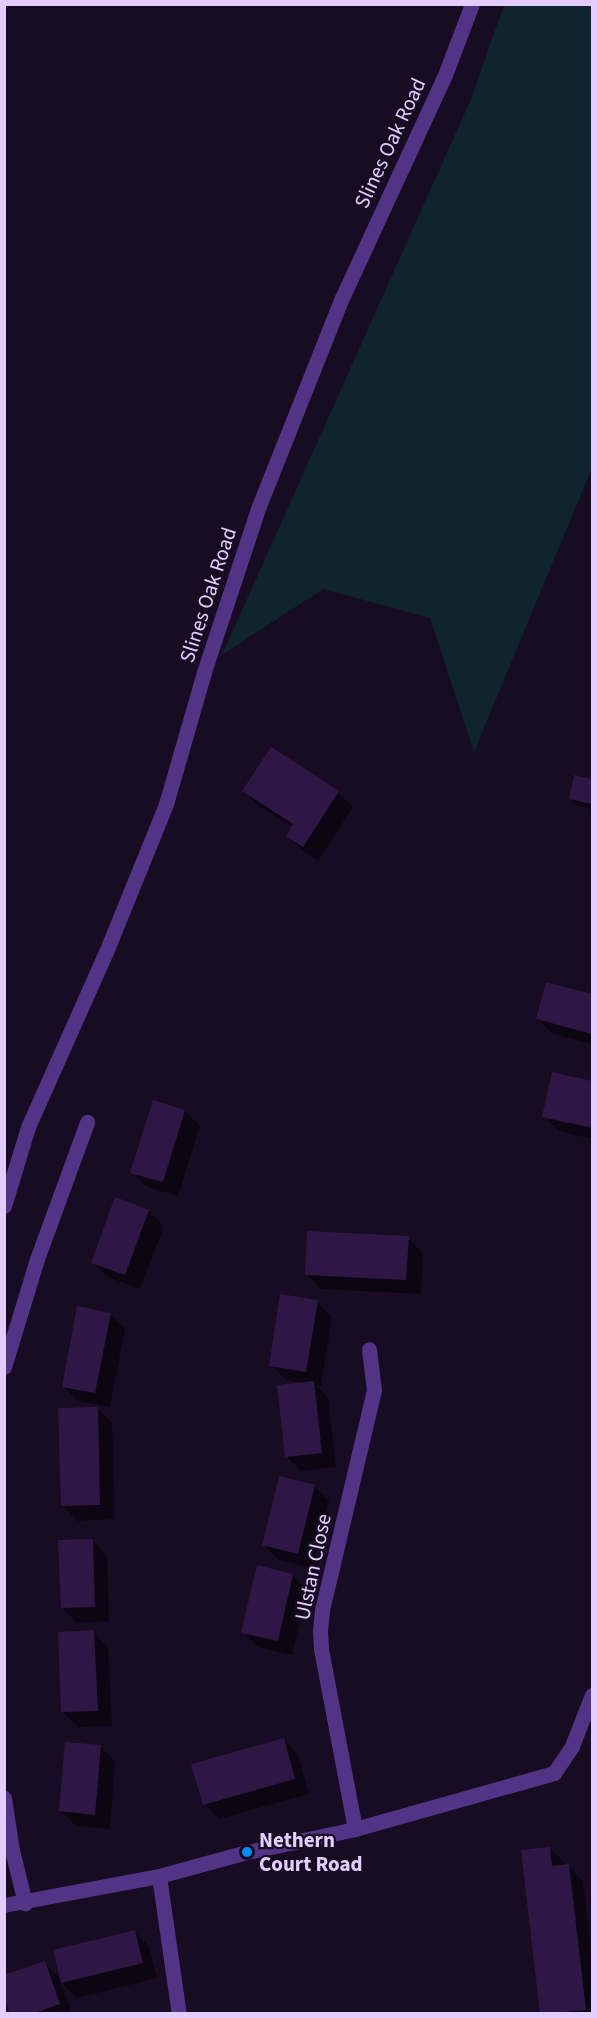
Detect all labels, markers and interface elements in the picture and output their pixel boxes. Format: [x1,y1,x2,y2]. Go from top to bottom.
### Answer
street label: Slines Oak Road [349,74,431,212]
street label: Slines Oak Road [174,524,242,666]
street label: Ulstan Close [289,1512,337,1622]
place label: Nethern Court Road [259,1827,363,1877]
marker: Nethern Court Road [240,1845,254,1859]

